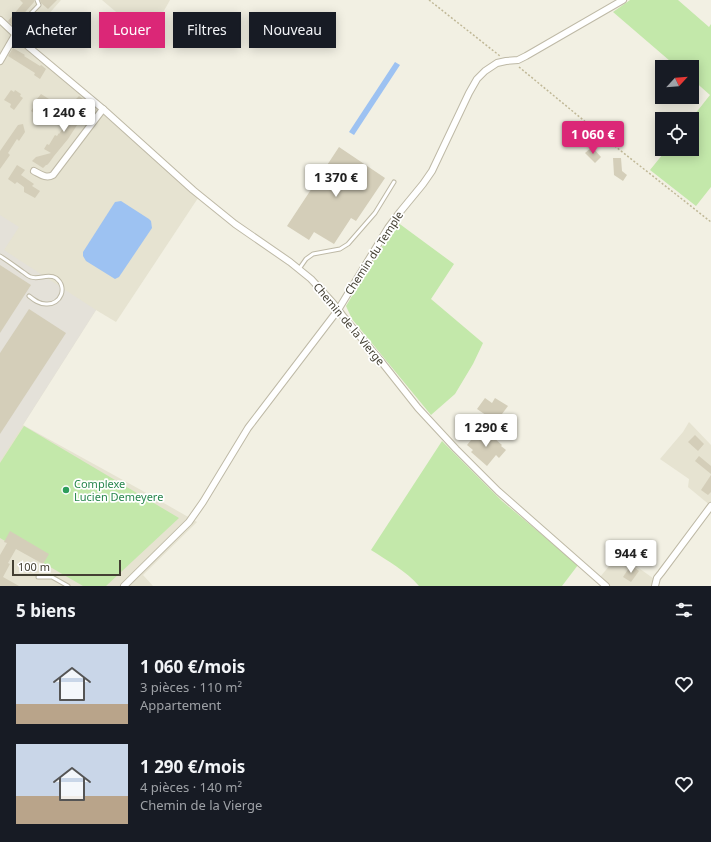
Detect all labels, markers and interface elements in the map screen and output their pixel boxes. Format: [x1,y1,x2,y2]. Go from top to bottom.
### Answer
chip: Acheter [12,12,91,48]
chip: Louer [99,12,165,48]
chip: Filtres [173,12,241,48]
chip: Nouveau [249,12,336,48]
north arrow [655,60,699,104]
map controls [655,60,699,156]
pin: 1 240 € [27,99,101,133]
text: 1 240 € [42,103,86,121]
button: locate [655,112,699,156]
pin: 1 060 € [556,121,630,155]
text: 1 060 € [571,125,615,143]
pin: 1 370 € [299,164,373,198]
text: 1 370 € [314,168,358,186]
street label: Chemin du Temple [341,208,406,297]
street label: Chemin de la Vierge [310,279,388,368]
pin: 1 290 € [449,414,523,448]
text: 1 290 € [464,418,508,436]
place label: Complexe Lucien Demeyere [74,476,163,504]
marker: Complexe Lucien Demeyere [61,485,71,495]
pin: 944 € [603,540,659,574]
text: 944 € [614,544,648,562]
scale bar [12,558,121,577]
text: 100 m [18,559,50,574]
text: 5 biens [16,599,76,622]
icon: filters [673,599,695,621]
text: 1 060 €/mois [140,655,245,678]
icon: home [48,660,96,708]
icon: heart [673,673,695,695]
text: 3 pièces · 110 m² [140,678,242,696]
text: Appartement [140,696,221,714]
text: 1 290 €/mois [140,755,245,778]
icon: home [48,760,96,808]
icon: heart [673,773,695,795]
text: 4 pièces · 140 m² [140,778,242,796]
text: Chemin de la Vierge [140,796,262,814]

